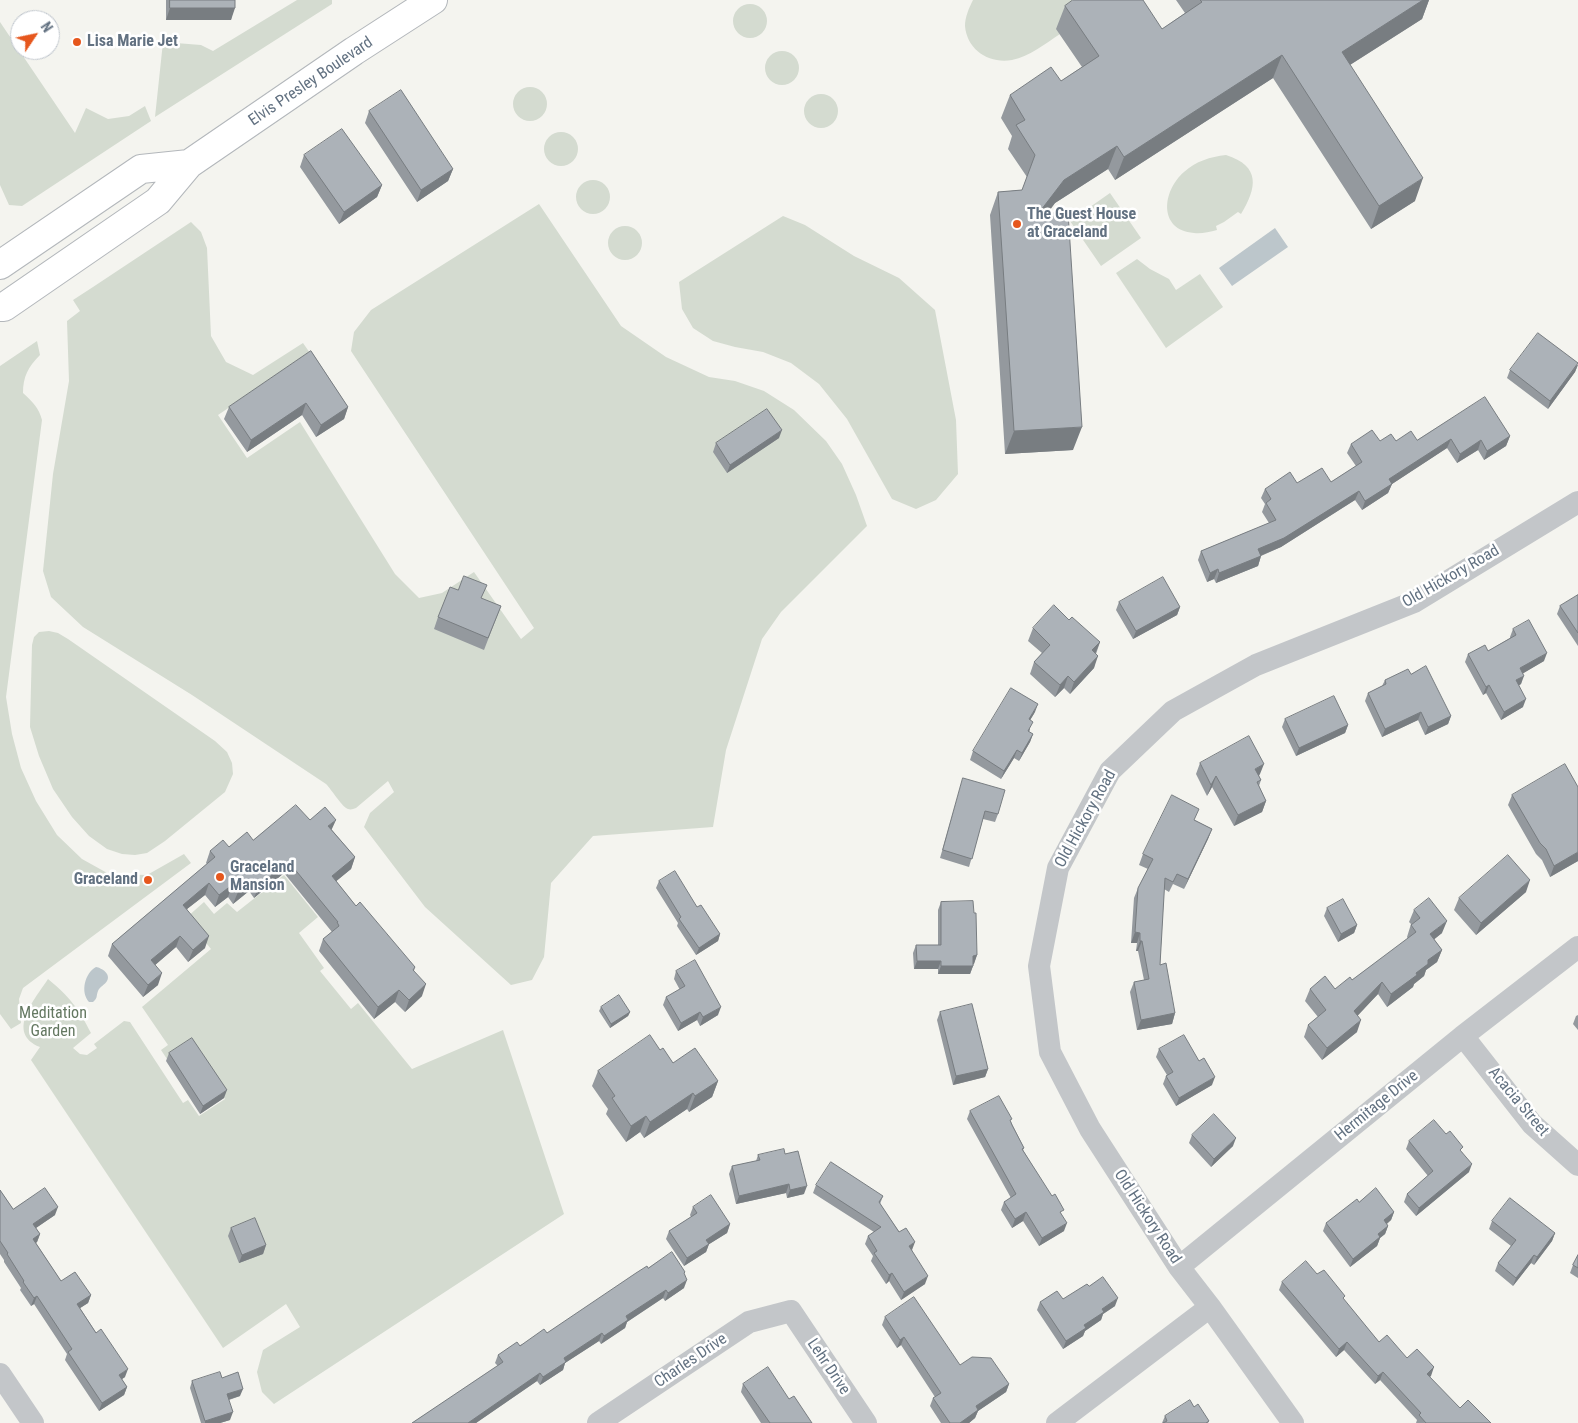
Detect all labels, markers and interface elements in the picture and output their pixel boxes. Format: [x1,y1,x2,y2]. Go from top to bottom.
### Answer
north arrow [10,10,60,60]
text: N [38,19,56,35]
place label: Lisa Marie Jet [87,32,178,52]
street label: Elvis Presley Boulevard [245,33,377,131]
marker: Lisa Marie Jet [71,36,83,48]
place label: The Guest House at Graceland [1027,205,1136,243]
marker: The Guest House at Graceland [1011,218,1023,230]
street label: Old Hickory Road [1399,542,1503,612]
street label: Old Hickory Road [1051,767,1121,871]
place label: Graceland Mansion [230,858,294,896]
place label: Graceland [74,870,138,890]
marker: Graceland Mansion [214,871,226,883]
marker: Graceland [142,874,154,886]
park label: Meditation Garden [19,1004,87,1042]
street label: Acacia Street [1484,1064,1552,1140]
street label: Hermitage Drive [1332,1067,1422,1145]
street label: Old Hickory Road [1109,1166,1185,1268]
street label: Charles Drive [651,1330,731,1392]
street label: Lehr Drive [802,1335,854,1399]

